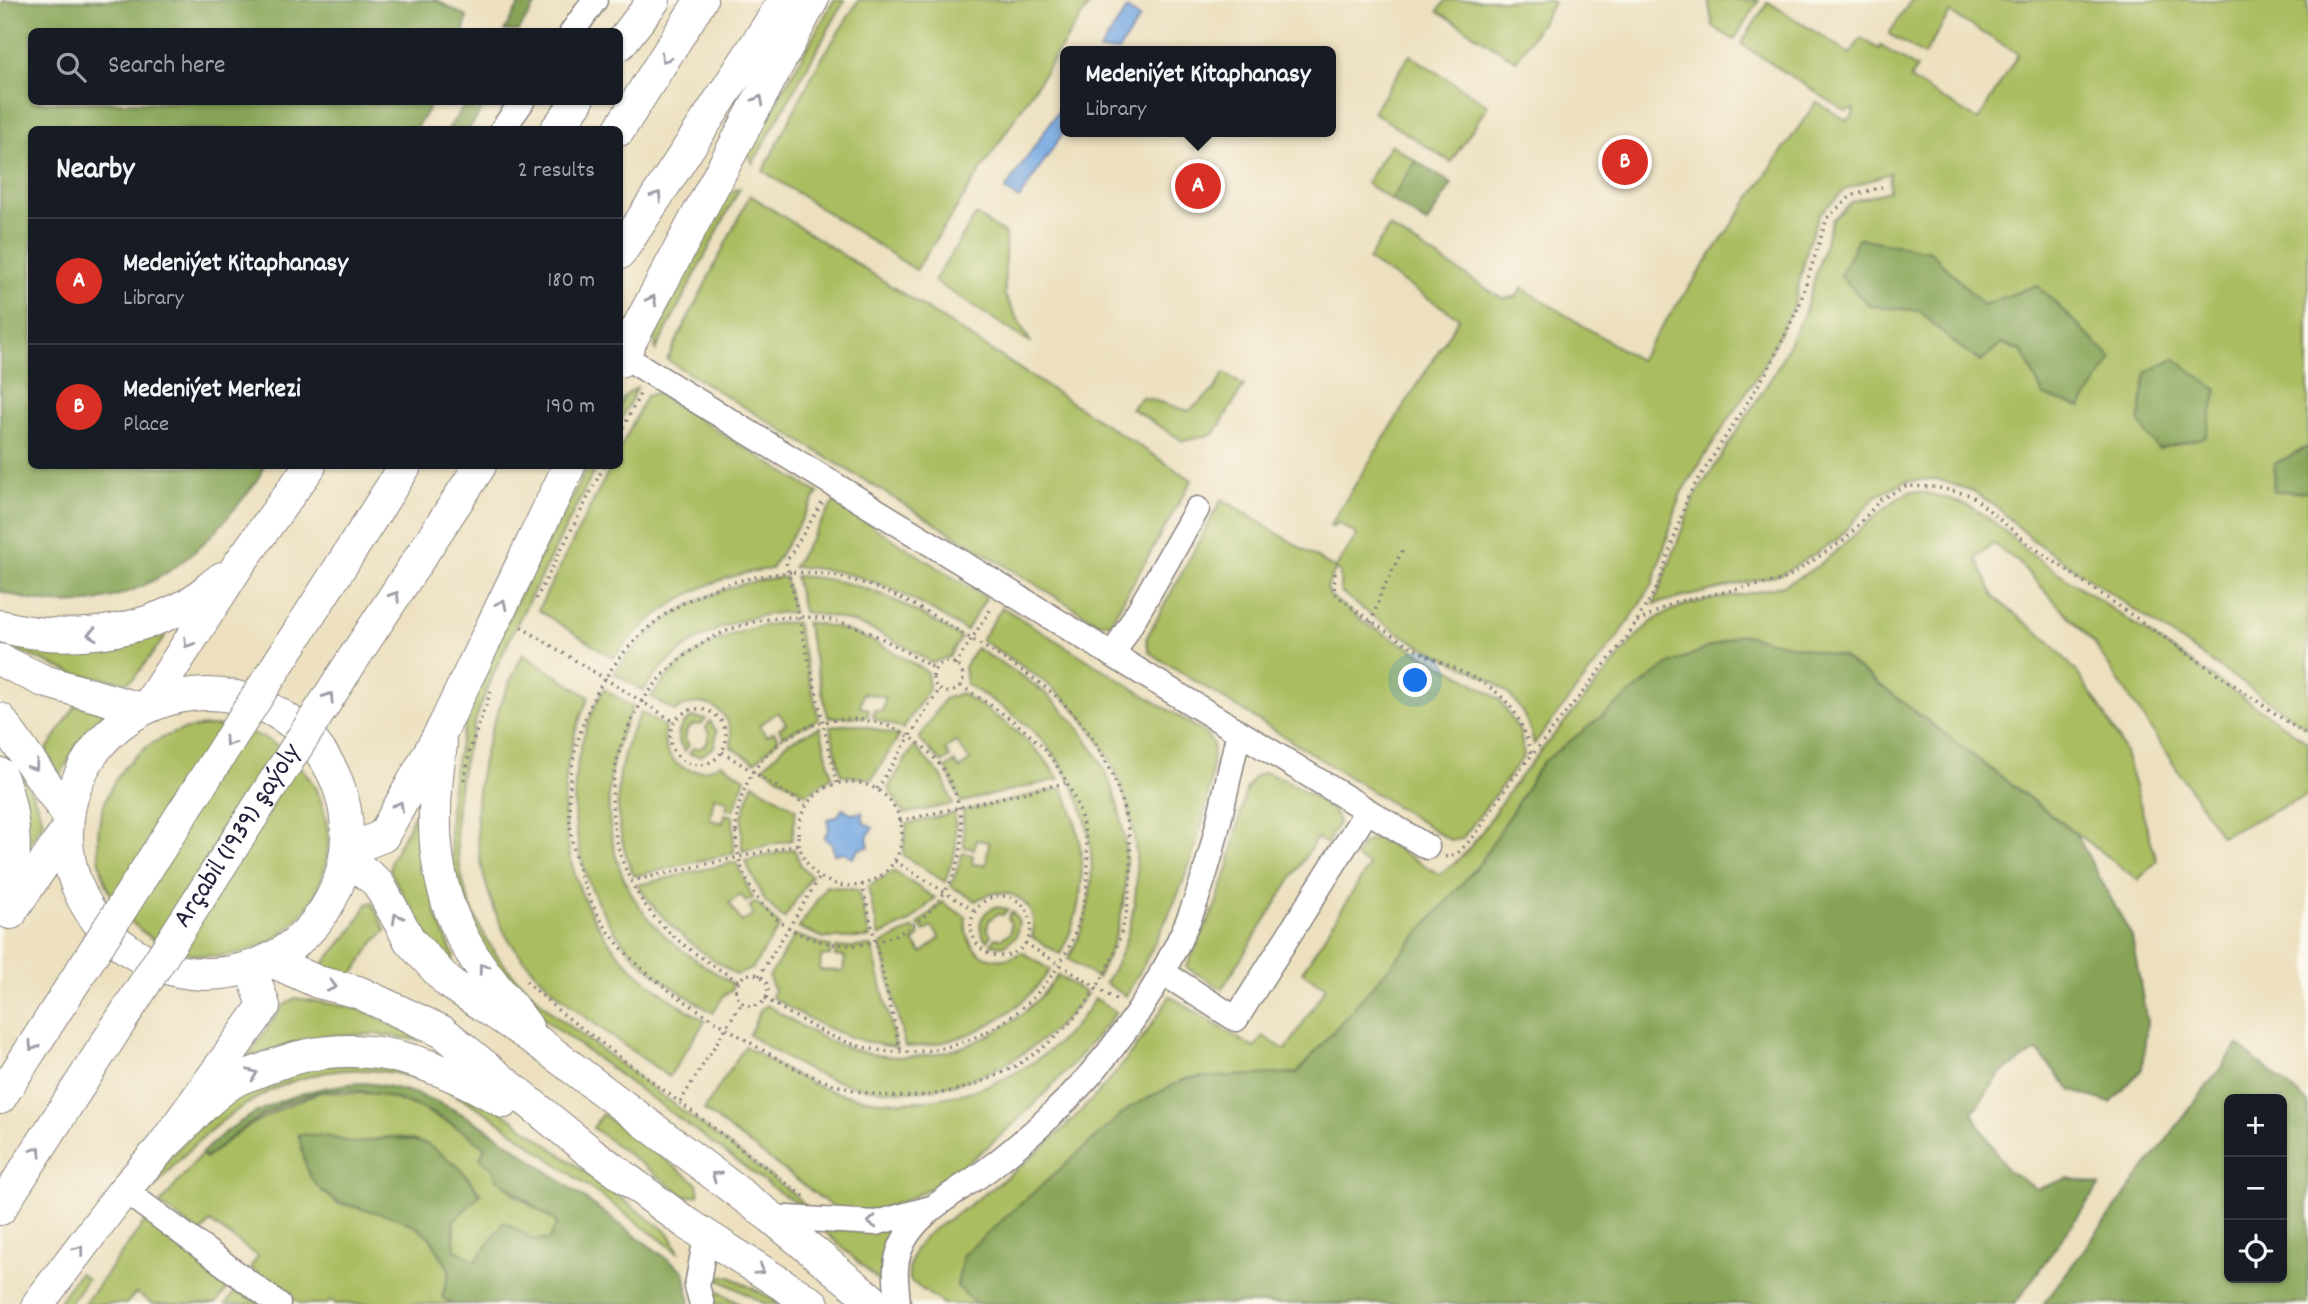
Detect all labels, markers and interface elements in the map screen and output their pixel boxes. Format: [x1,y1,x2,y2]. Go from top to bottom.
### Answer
search box [28,28,623,105]
popup [1060,46,1336,137]
icon: search [52,48,90,86]
text: Search here [108,48,226,85]
one-way arrow [660,50,673,63]
text: Medeniýet Kitaphanasy [1086,57,1310,94]
text: Library [1086,94,1146,127]
one-way arrow [751,95,764,107]
pin: B [1602,136,1648,188]
text: Nearby [56,150,134,193]
text: 2 results [518,155,595,188]
pin: A [1175,160,1221,212]
one-way arrow [649,190,662,203]
text: Medeniýet Kitaphanasy [123,246,348,283]
text: A [73,265,85,298]
text: 180 m [547,265,595,298]
text: Library [123,283,184,316]
one-way arrow [643,295,657,308]
text: Medeniýet Merkezi [123,372,301,409]
text: B [74,391,84,424]
text: 190 m [546,391,595,424]
text: Place [123,409,169,442]
one-way arrow [387,591,399,604]
one-way arrow [494,599,508,611]
one-way arrow [86,626,97,641]
one-way arrow [184,635,197,648]
your location [1398,663,1432,697]
one-way arrow [321,691,334,704]
one-way arrow [224,734,237,747]
street label: Arçabil (1939) şaýoly [165,736,313,937]
one-way arrow [26,758,39,771]
one-way arrow [391,801,404,814]
one-way arrow [392,913,405,926]
one-way arrow [478,964,491,976]
one-way arrow [326,977,338,992]
one-way arrow [29,1039,42,1052]
one-way arrow [245,1068,258,1082]
map controls [2224,1094,2287,1283]
button: + [2224,1094,2287,1157]
one-way arrow [28,1146,41,1159]
button: − [2224,1157,2287,1220]
one-way arrow [711,1172,724,1184]
one-way arrow [866,1214,877,1229]
button: locate [2224,1220,2287,1283]
one-way arrow [71,1245,83,1257]
one-way arrow [752,1262,765,1274]

